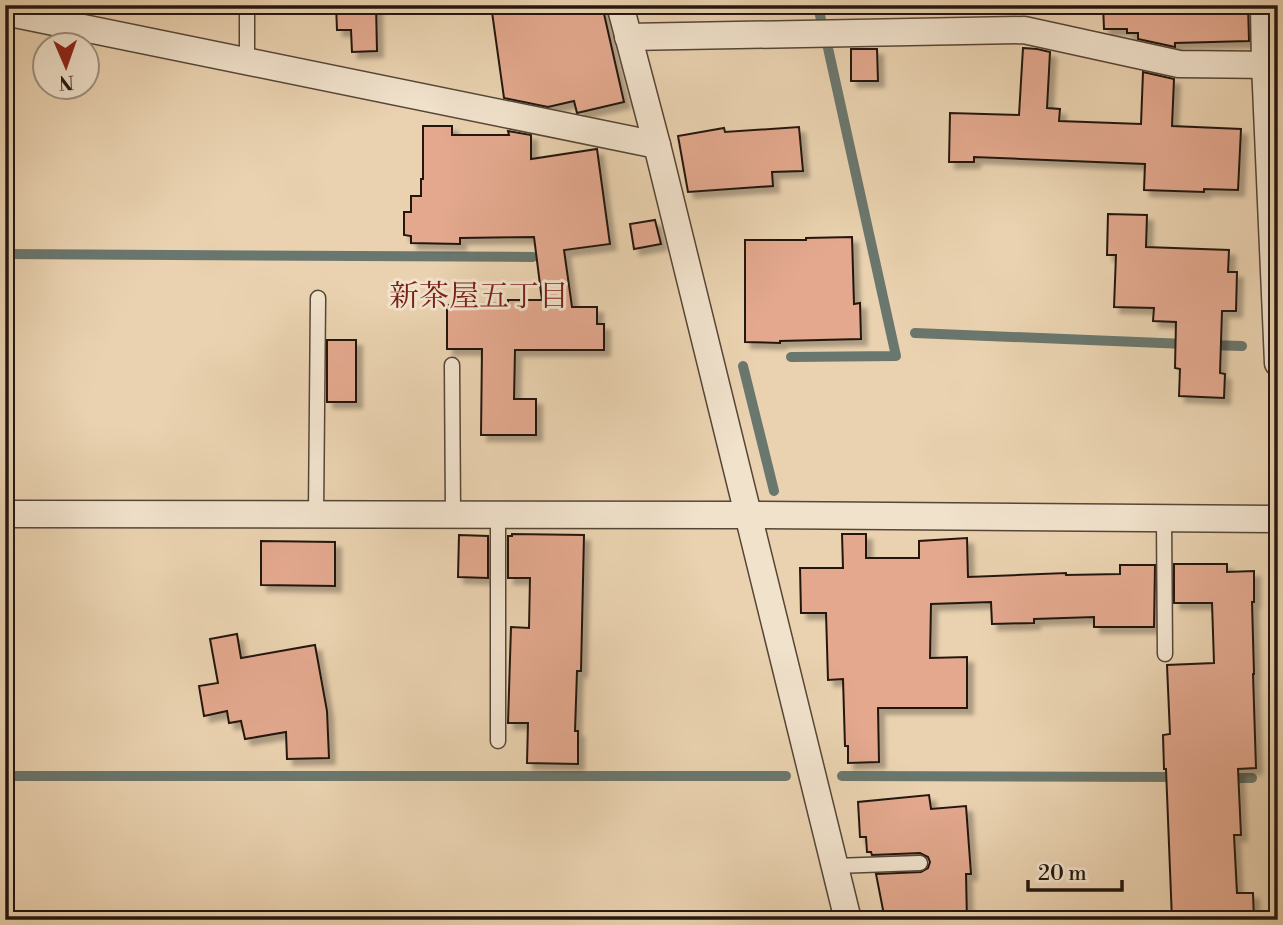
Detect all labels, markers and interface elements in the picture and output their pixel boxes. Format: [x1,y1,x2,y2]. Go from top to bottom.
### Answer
north arrow [32,32,102,102]
text: N [59,70,74,94]
district label: 新茶屋五丁目 [389,278,569,316]
scale bar [1028,848,1122,892]
text: 20 m [1038,861,1087,887]

